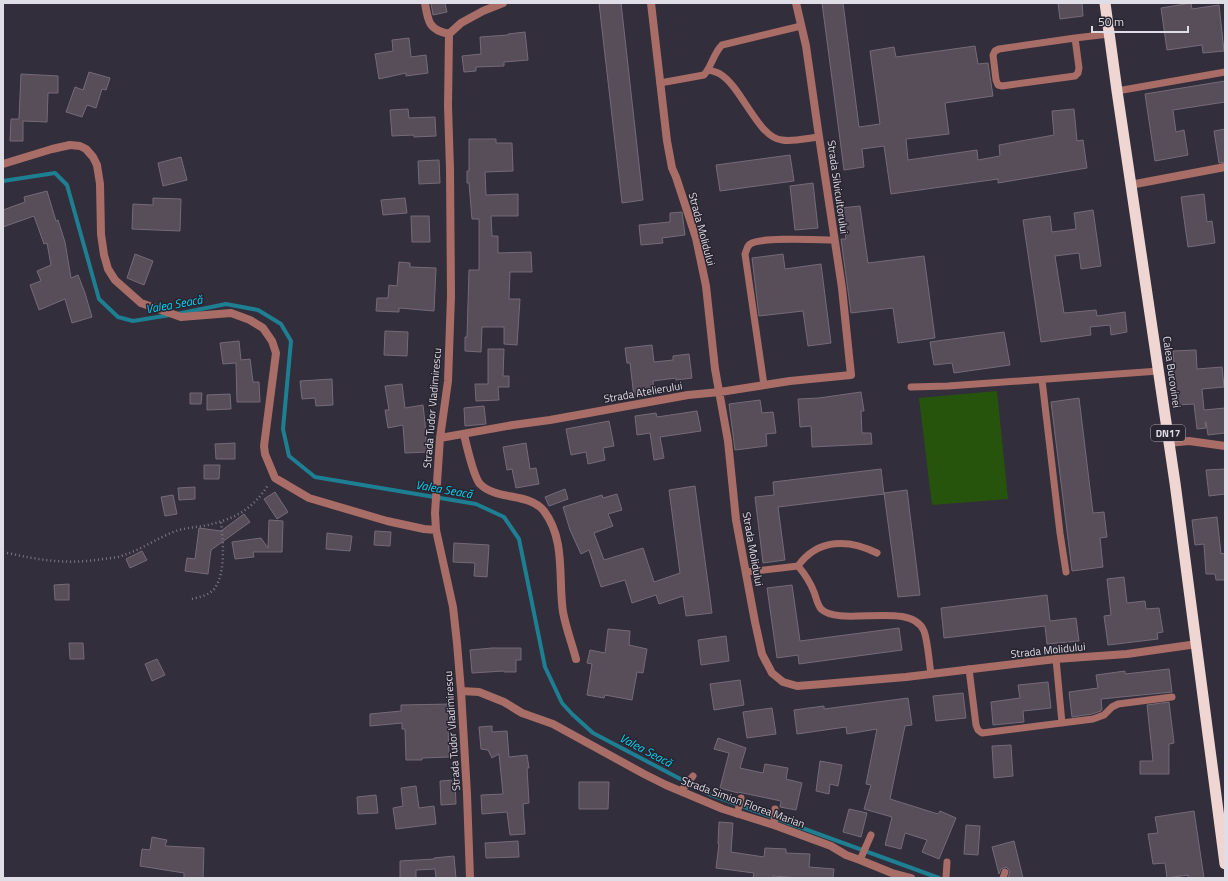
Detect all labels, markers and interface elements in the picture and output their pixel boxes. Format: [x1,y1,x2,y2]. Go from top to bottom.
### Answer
scale bar [1092,8,1188,34]
text: 50 m [1098,12,1124,31]
street label: Strada Silvicultorului [823,139,853,235]
street label: Strada Molidului [685,191,719,267]
water label: Valea Seacă [144,289,206,318]
street label: Calea Bucovinei [1159,335,1185,409]
street label: Strada Tudor Vladimirescu [419,347,445,469]
street label: Strada Atelierului [602,377,684,407]
road number: DN17 [1151,425,1185,441]
water label: Valea Seacă [414,475,476,504]
street label: Strada Molidului [739,511,767,587]
street label: Strada Molidului [1010,638,1086,662]
street label: Strada Tudor Vladimirescu [440,670,464,792]
water label: Valea Seacă [616,728,677,773]
street label: Strada Simion Florea Marian [679,772,807,832]

